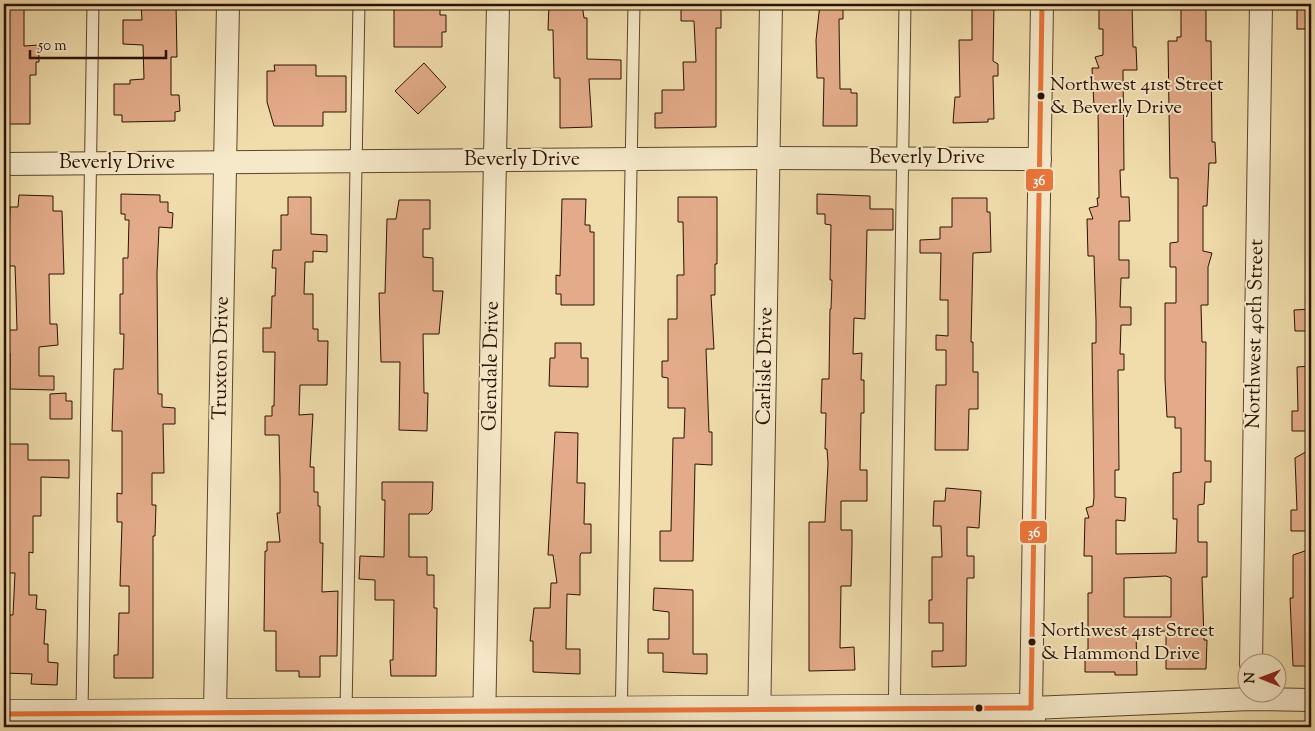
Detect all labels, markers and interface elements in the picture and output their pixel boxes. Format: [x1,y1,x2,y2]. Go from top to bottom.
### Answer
scale bar [30,28,166,60]
text: 50 m [37,36,67,57]
place label: Northwest 41st Street & Beverly Drive [1050,72,1224,122]
marker: Northwest 41st Street & Beverly Drive [1036,91,1046,101]
street label: Beverly Drive [869,144,985,173]
street label: Beverly Drive [464,146,580,175]
street label: Beverly Drive [59,149,175,178]
line badge: 36 [1025,168,1054,192]
text: 36 [1033,172,1045,192]
street label: Northwest 40th Street [1240,239,1272,429]
street label: Truxton Drive [206,296,238,420]
street label: Glendale Drive [476,301,508,431]
street label: Carlisle Drive [750,307,782,425]
line badge: 36 [1019,520,1048,544]
text: 36 [1028,524,1040,544]
place label: Northwest 41st Street & Hammond Drive [1041,618,1215,668]
marker: Northwest 41st Street & Hammond Drive [1027,637,1037,647]
north arrow [1238,654,1288,704]
text: N [1241,672,1261,684]
unlabelled marker [974,703,984,713]

